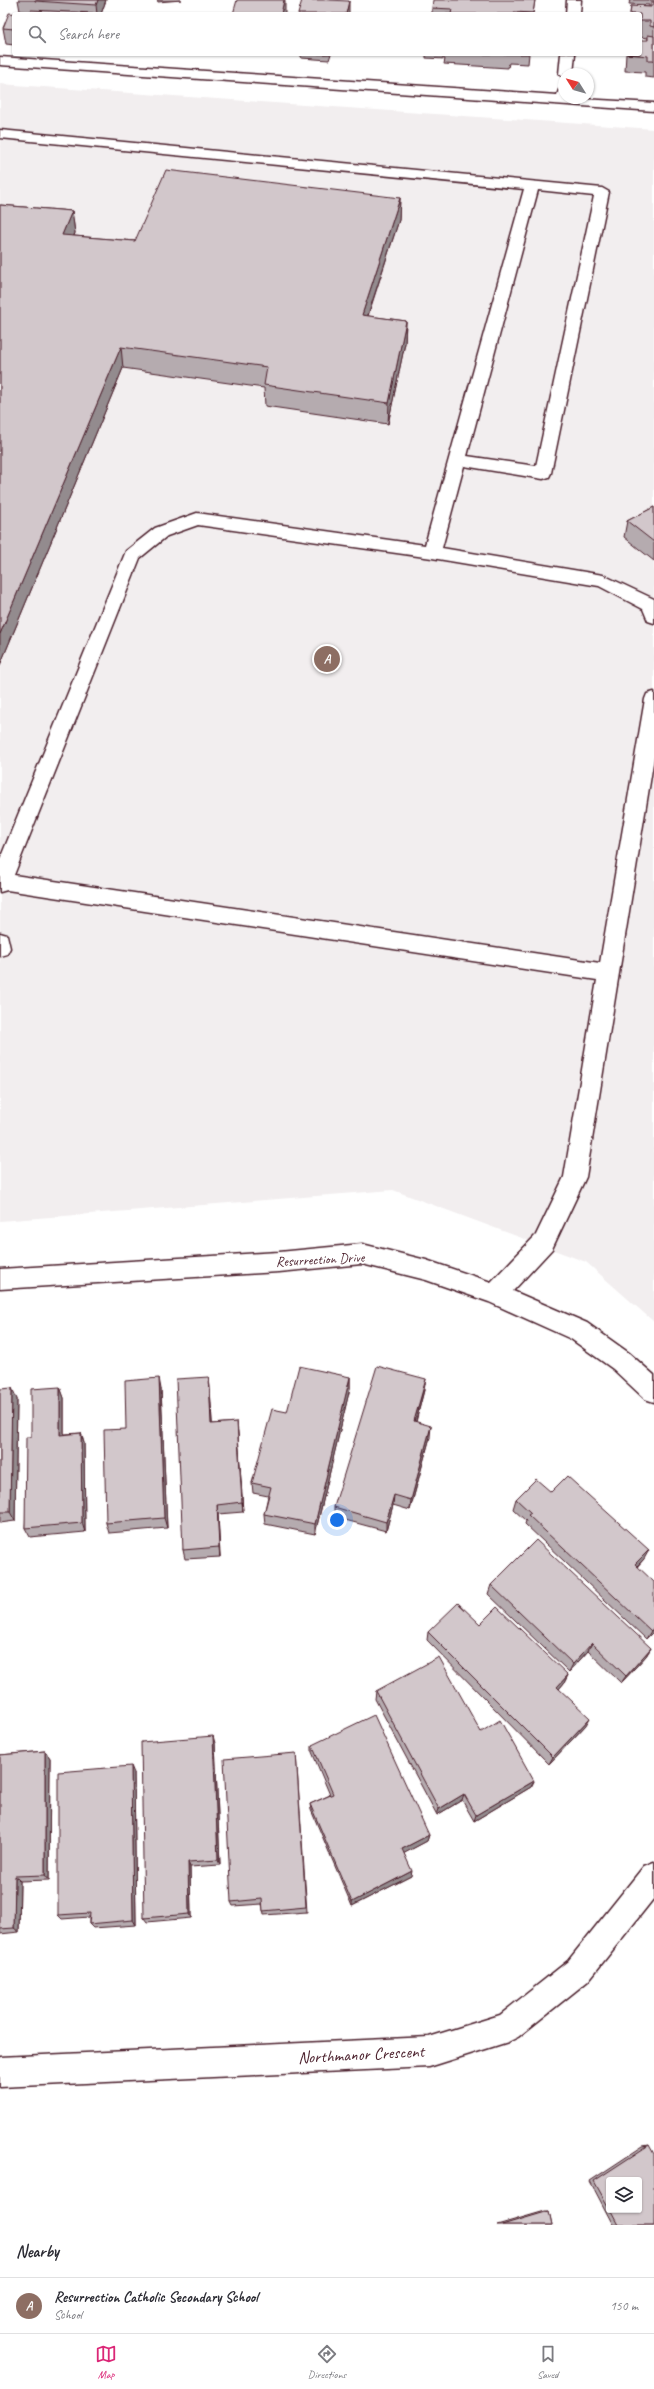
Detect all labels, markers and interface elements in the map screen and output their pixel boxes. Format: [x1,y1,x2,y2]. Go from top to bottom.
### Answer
search box [12,12,642,56]
icon: search [26,23,48,45]
text: Search here [58,25,119,44]
north arrow [558,68,594,104]
pin: A [314,644,340,674]
street label: Resurrection Drive [275,1249,366,1270]
your location [327,1510,347,1530]
street label: Northmanor Crescent [297,2041,427,2068]
map controls [606,2177,642,2213]
button: layers [606,2177,642,2213]
text: Nearby [16,2241,59,2262]
text: Resurrection Catholic Secondary School [54,2288,258,2307]
text: A [26,2298,32,2314]
text: 150 m [610,2298,638,2314]
text: School [54,2307,82,2323]
tab: Map [95,2343,117,2381]
tab: Directions [308,2343,346,2381]
tab: Saved [537,2343,559,2381]

